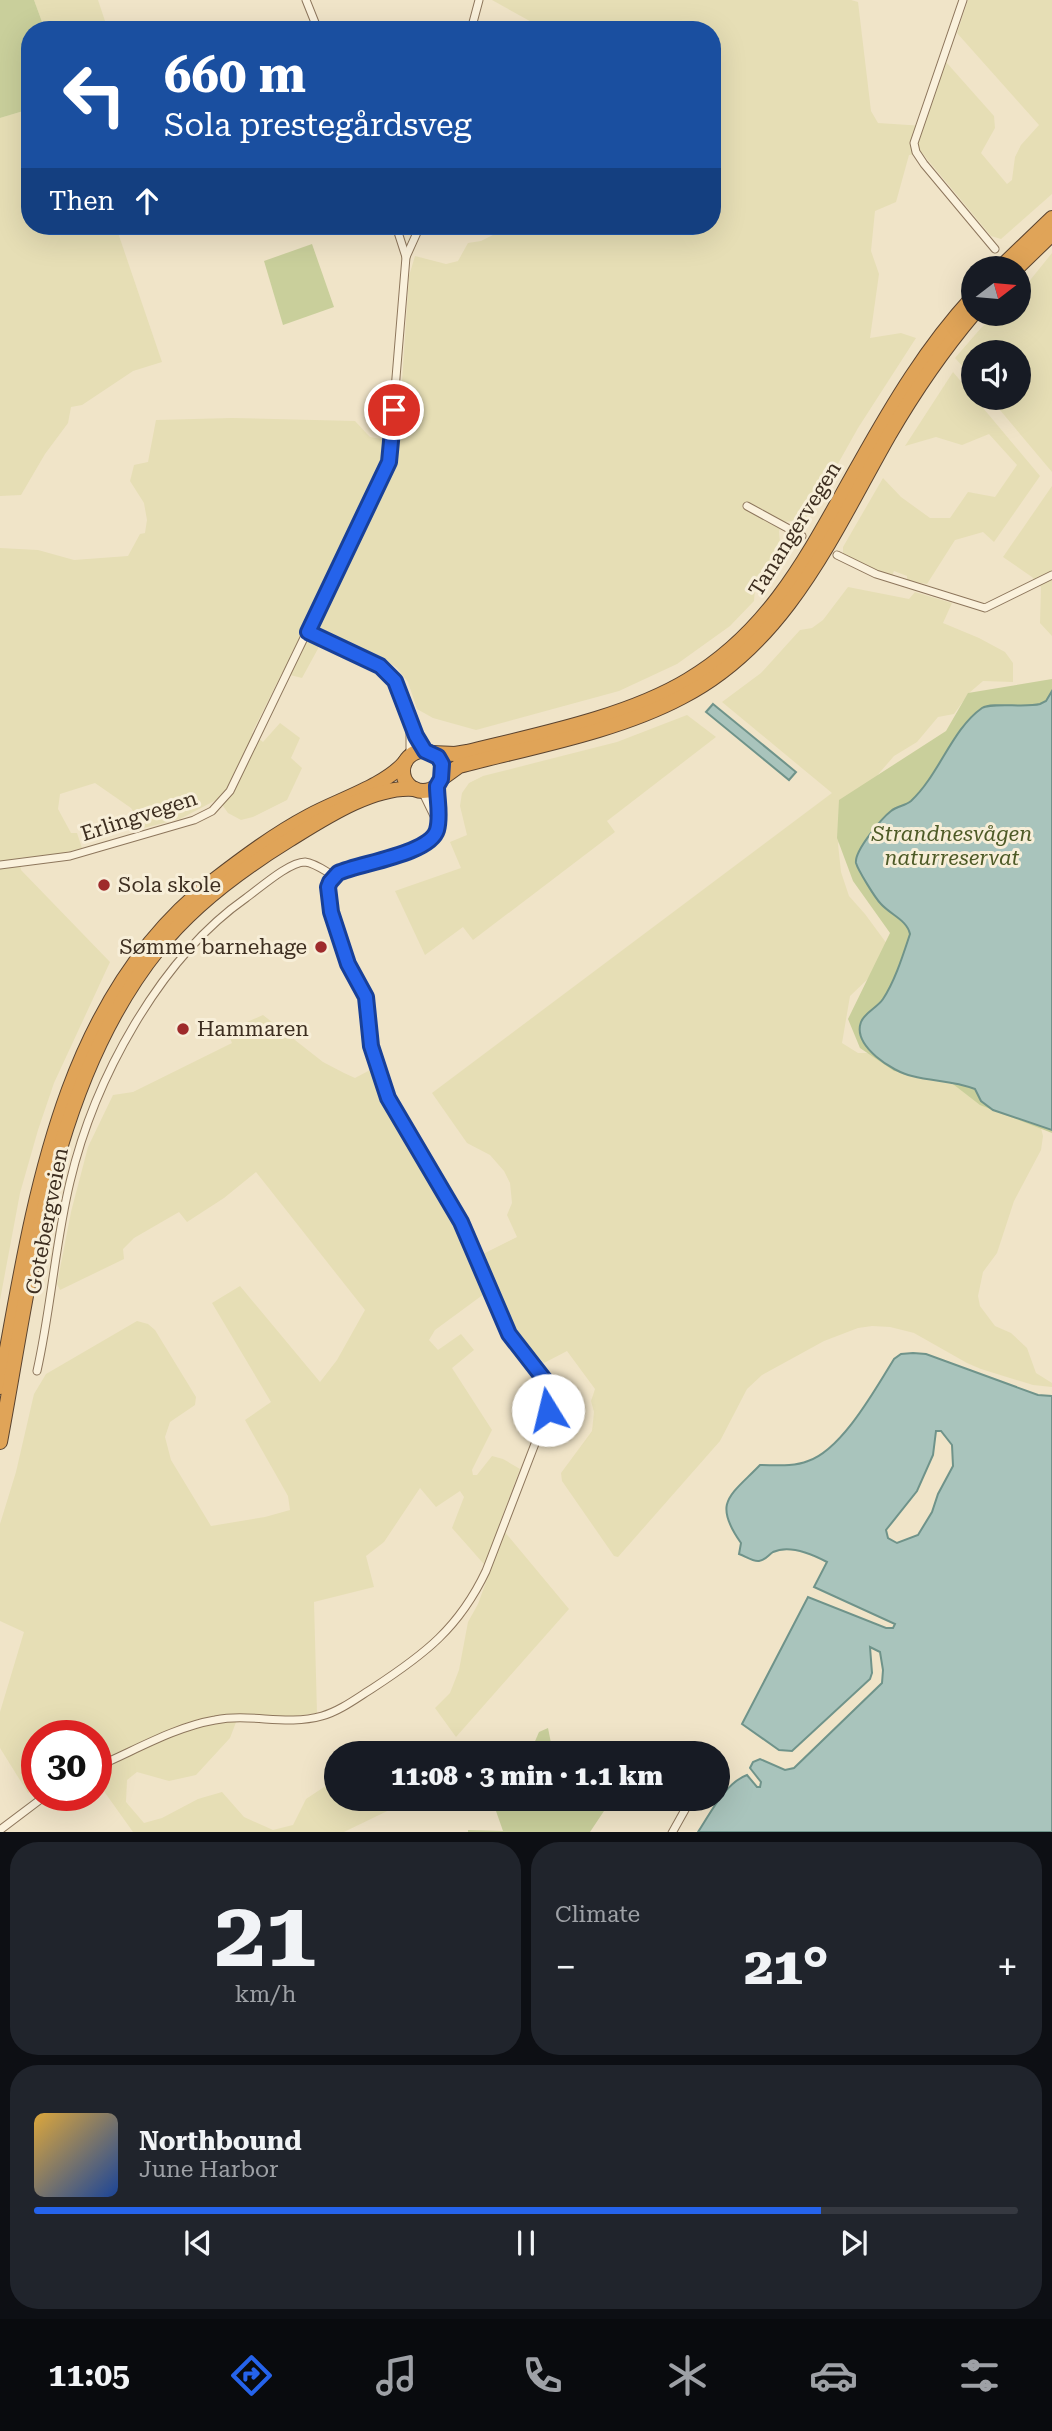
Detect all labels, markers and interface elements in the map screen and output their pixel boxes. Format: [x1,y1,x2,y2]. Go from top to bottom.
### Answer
text: 660 m [164,47,306,104]
icon: left [49,49,140,140]
text: Sola prestegårdsveg [164,106,472,144]
icon: ahead [128,182,166,220]
text: Then [49,186,114,216]
north arrow [961,256,1031,326]
map controls [961,256,1031,410]
button: sound [961,340,1031,410]
pin [364,380,424,440]
icon: arrive [375,391,413,429]
street label: Tanangervegen [744,457,846,601]
street label: Erlingvegen [78,786,200,846]
park label: Strandnesvågen naturreservat [871,822,1032,870]
place label: Sola skole [118,873,221,897]
marker: Sola skole [96,877,112,893]
place label: Sømme barnehage [119,935,307,959]
marker: Sømme barnehage [313,939,329,955]
place label: Hammaren [197,1017,309,1041]
marker: Hammaren [175,1021,191,1037]
street label: Gotebergveien [21,1145,73,1297]
position arrow [511,1373,585,1447]
speed limit sign: 30 [21,1720,112,1811]
text: 11:08 · 3 min · 1.1 km [391,1761,663,1791]
text: 21 [215,1882,316,1988]
text: Climate [555,1901,640,1928]
text: 21° [744,1936,829,1997]
text: − [555,1945,576,1989]
text: + [997,1945,1018,1989]
text: km/h [235,1981,296,2008]
text: Northbound [139,2126,302,2156]
text: June Harbor [139,2156,279,2183]
icon: previous [179,2224,217,2262]
icon: pause [507,2224,545,2262]
icon: next [835,2224,873,2262]
icon: directions [227,2351,276,2400]
icon: music [372,2351,421,2400]
icon: phone [518,2351,567,2400]
icon: climate [663,2351,712,2400]
icon: car [809,2351,858,2400]
icon: filters [955,2351,1004,2400]
text: 11:05 [48,2356,130,2394]

